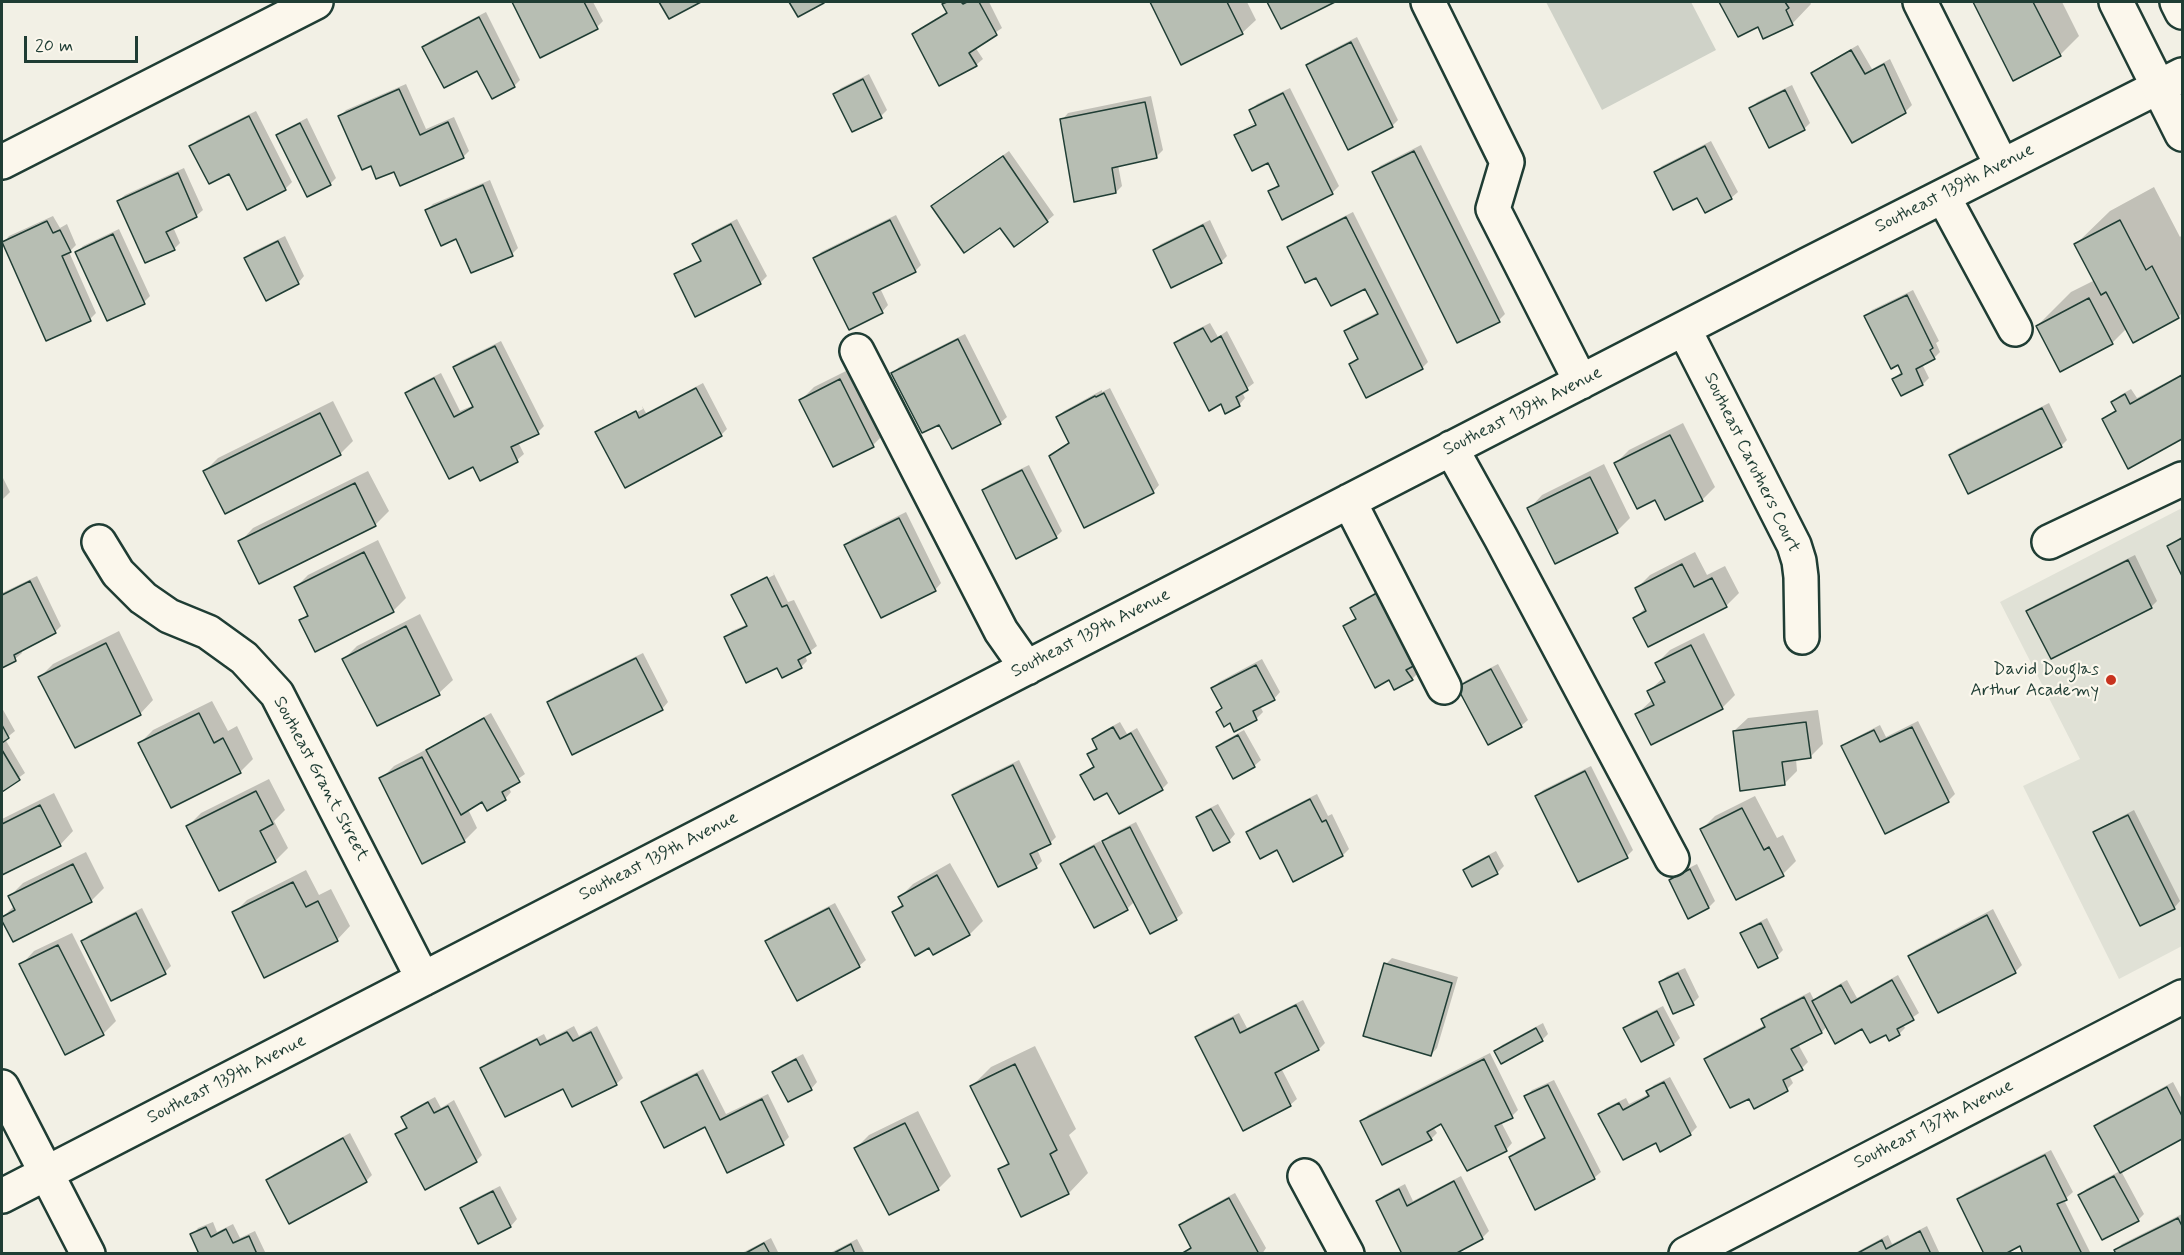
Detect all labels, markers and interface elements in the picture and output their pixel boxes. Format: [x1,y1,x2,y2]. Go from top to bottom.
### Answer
scale bar [27,24,141,62]
text: 20 m [35,34,73,58]
street label: Southeast 139th Avenue [1872,140,2038,238]
street label: Southeast 139th Avenue [1440,363,1606,461]
street label: Southeast Caruthers Court [1698,370,1804,556]
street label: Southeast 139th Avenue [1008,585,1174,683]
place label: David Douglas Arthur Academy [1970,659,2099,702]
marker: David Douglas Arthur Academy [2104,673,2118,687]
street label: Southeast Grant Street [267,693,373,865]
street label: Southeast 139th Avenue [576,808,742,906]
street label: Southeast 139th Avenue [144,1031,310,1129]
street label: Southeast 137th Avenue [1851,1075,2017,1175]

